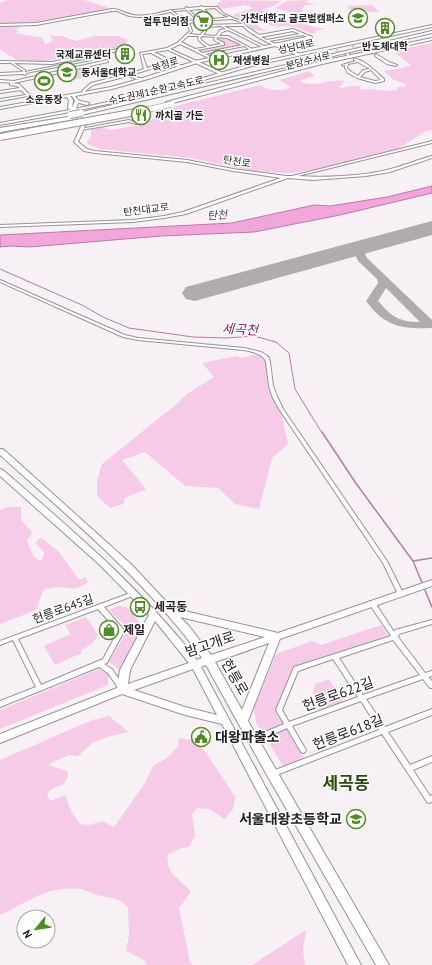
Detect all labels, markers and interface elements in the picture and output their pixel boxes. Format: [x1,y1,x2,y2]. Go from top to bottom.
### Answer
school or university icon: 가천대학교 글로벌캠퍼스 [347,7,369,29]
supermarket icon: 컬투편의점 [192,10,214,32]
place label: 가천대학교 글로벌캠퍼스 [240,12,344,25]
place label: 컬투편의점 [143,15,189,28]
building icon: 반도체대학 [374,17,396,39]
street label: 성남대로 [277,36,315,57]
place label: 반도체대학 [362,40,408,53]
building icon: 국제교류센터 [114,43,136,65]
place label: 국제교류센터 [56,48,111,61]
hospital icon: 재생병원 [208,49,230,71]
street label: 분당수서로 [284,49,332,72]
street label: 복정로 [150,54,180,75]
place label: 재생병원 [233,54,270,67]
school or university icon: 동서울대학교 [56,61,78,83]
place label: 동서울대학교 [81,66,136,79]
sports icon: 소운동장 [33,70,55,92]
street label: 수도권제1순환고속도로 [107,73,205,108]
place label: 소운동장 [26,93,62,106]
restaurant icon: 까치골 가든 [130,104,152,126]
place label: 까치골 가든 [155,109,204,122]
street label: 탄천로 [222,153,252,170]
street label: 탄천대교로 [122,200,170,219]
water label: 탄천 [206,207,229,223]
water label: 세곡천 [222,320,259,339]
street label: 헌릉로645길 [30,591,95,626]
bus stop icon: 세곡동 [129,596,151,618]
place label: 세곡동 [154,599,187,614]
shop icon: 제일 [98,619,120,641]
place label: 제일 [123,622,145,637]
street label: 밤고개로 [183,627,237,661]
street label: 헌릉로 [218,656,253,698]
street label: 헌릉로622길 [300,673,376,715]
street label: 헌릉로618길 [310,710,386,754]
public building icon: 대왕파출소 [190,726,212,748]
place label: 대왕파출소 [215,728,280,746]
district label: 세곡동 [323,772,370,794]
school or university icon: 서울대왕초등학교 [345,808,367,830]
place label: 서울대왕초등학교 [239,810,342,828]
north arrow [16,909,56,949]
text: N [19,927,35,941]

